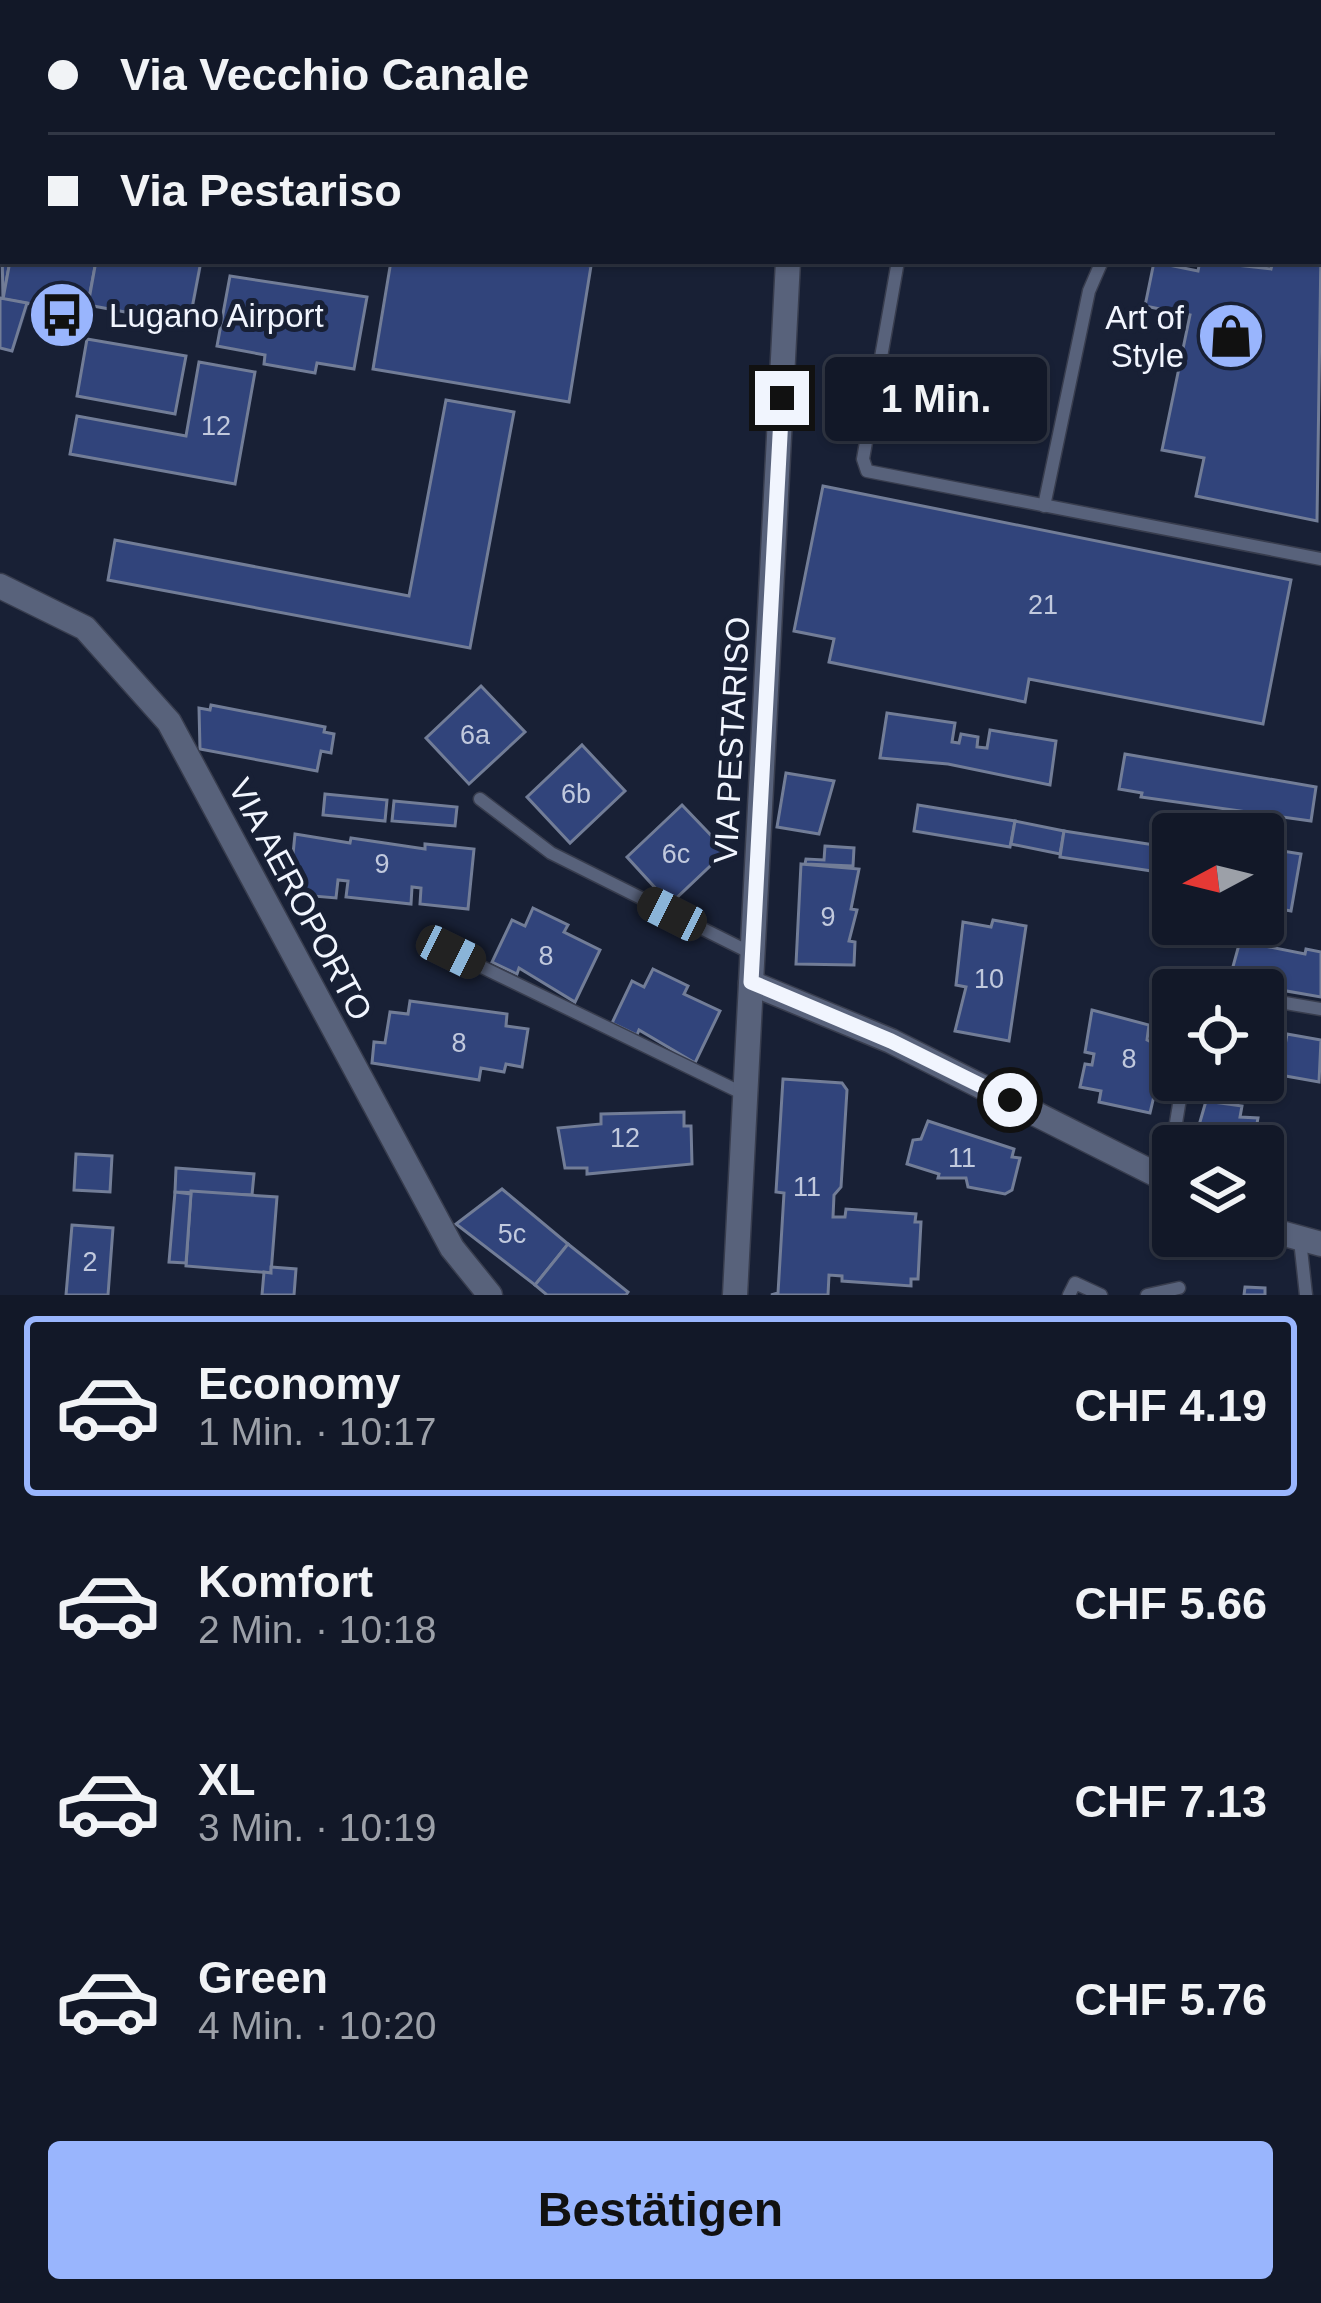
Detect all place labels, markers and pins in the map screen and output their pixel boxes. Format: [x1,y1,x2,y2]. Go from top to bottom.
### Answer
bus stop icon: Lugano Airport [27,280,97,350]
place label: Lugano Airport [109,297,324,334]
place label: Art of Style [1105,299,1185,374]
shop icon: Art of Style [1196,301,1266,371]

